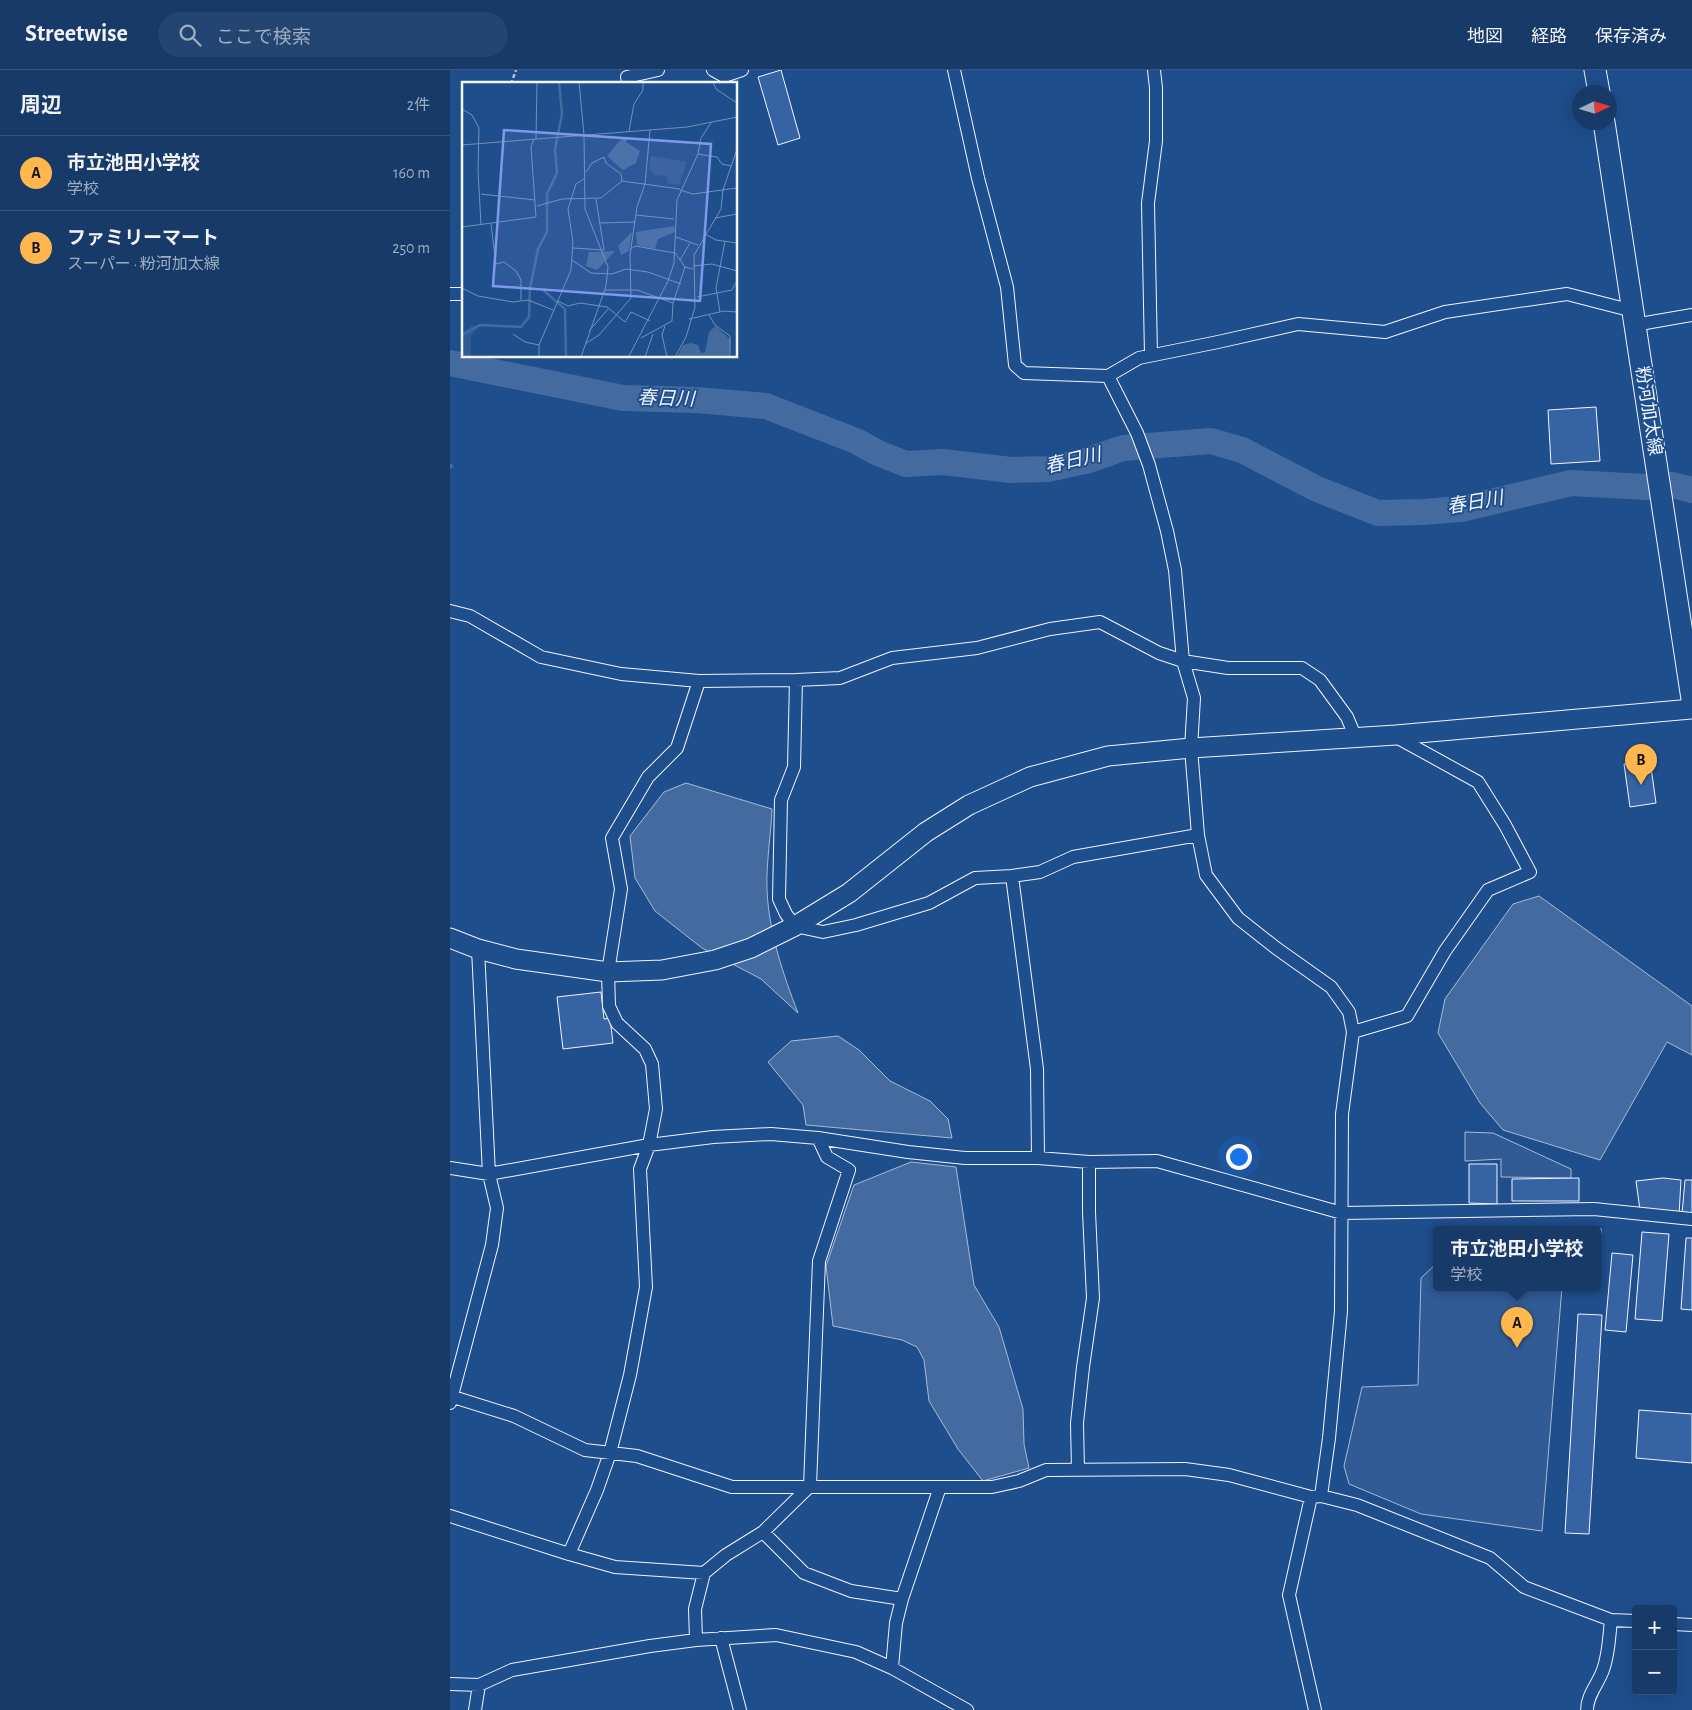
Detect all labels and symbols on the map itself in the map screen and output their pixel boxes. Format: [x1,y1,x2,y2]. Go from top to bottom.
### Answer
inset map [462,82,738,358]
north arrow [1572,85,1617,130]
street label: 粉河加太線 [1632,365,1666,457]
water label: 春日川 [637,388,697,410]
water label: 春日川 [1043,444,1105,477]
water label: 春日川 [1445,487,1507,517]
pin: B [1625,744,1657,785]
your location [1226,1144,1252,1170]
pin: A [1501,1307,1533,1348]

